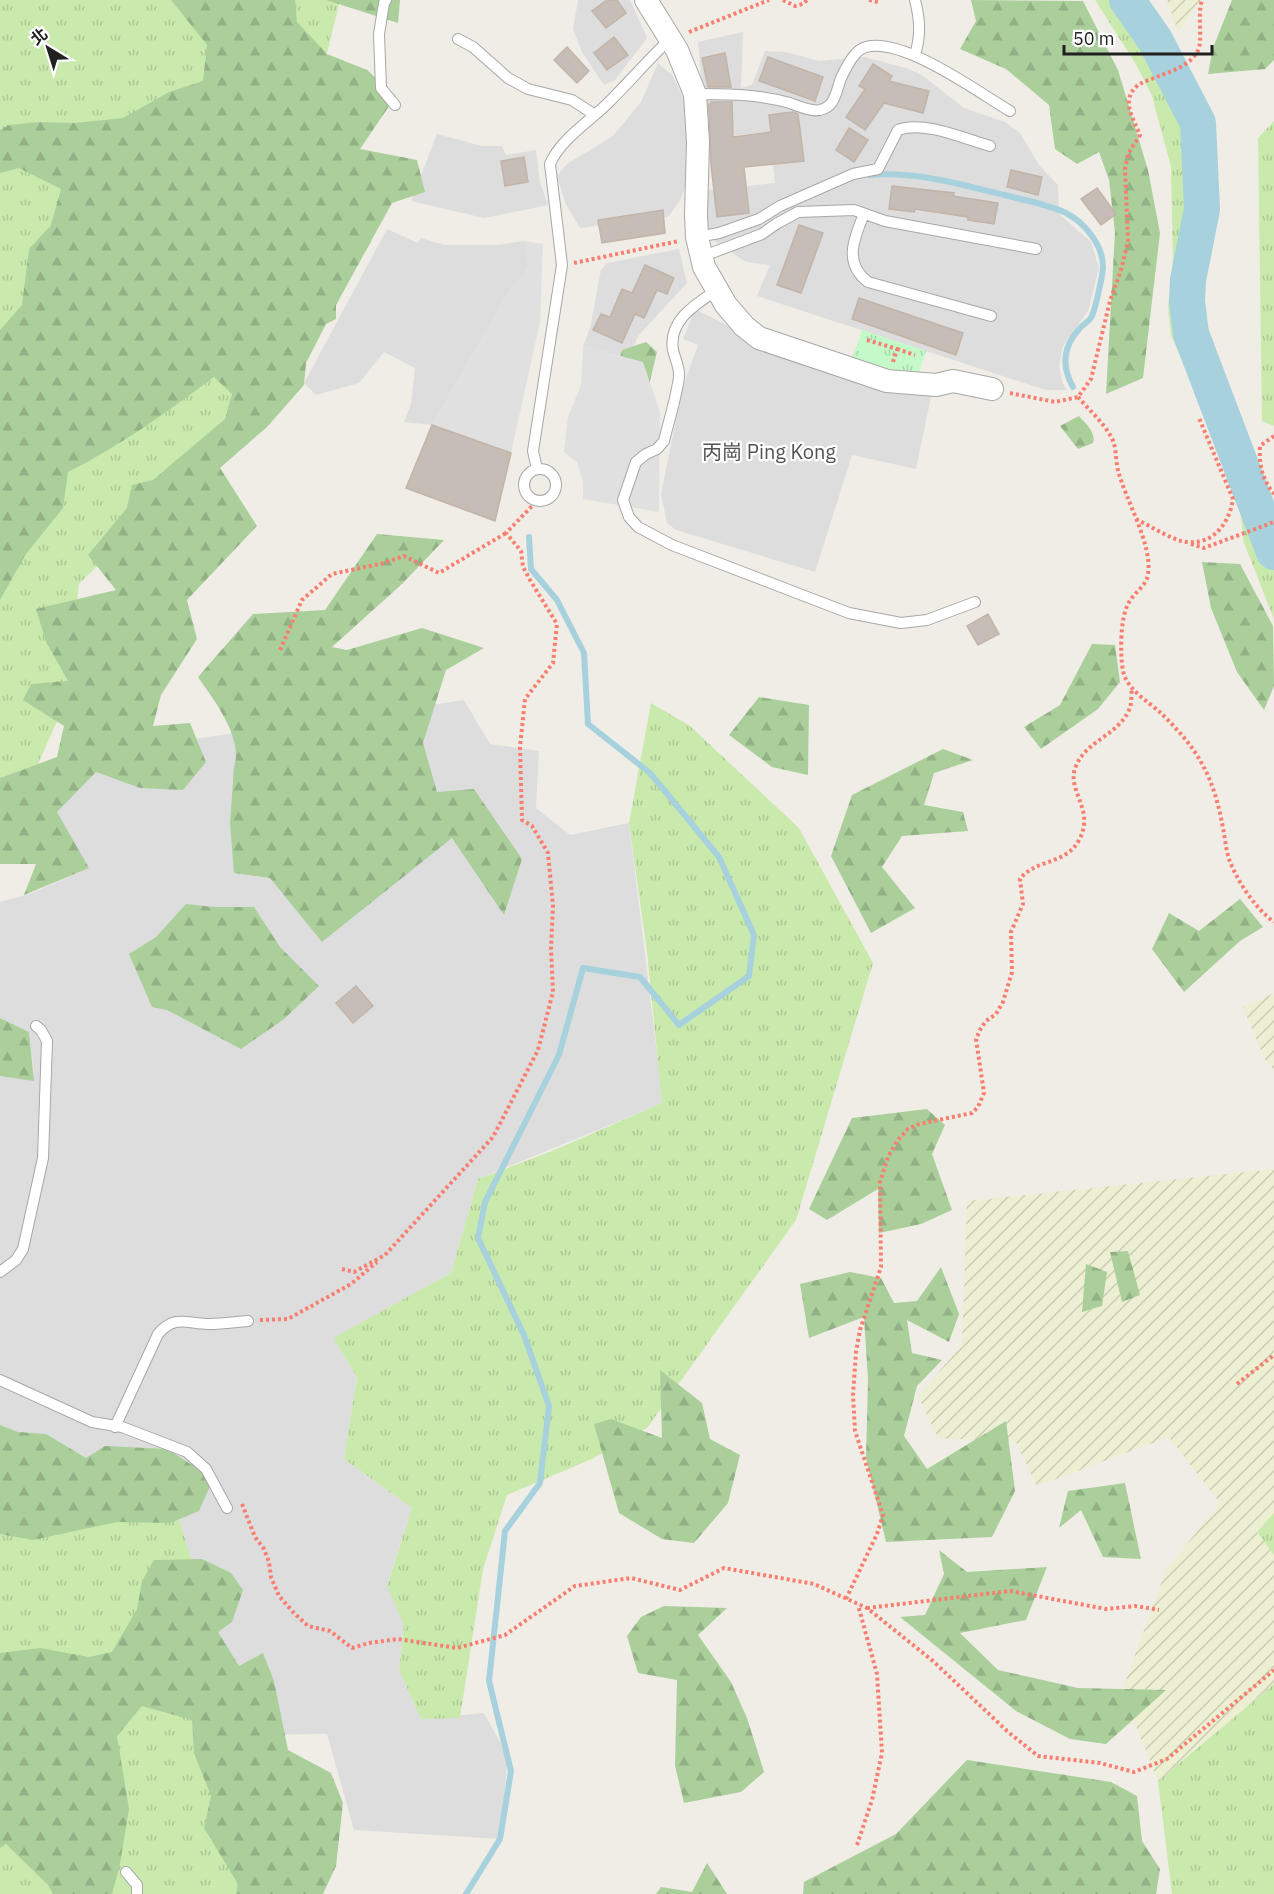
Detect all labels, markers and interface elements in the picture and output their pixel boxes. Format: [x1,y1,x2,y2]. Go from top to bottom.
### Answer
north arrow [18,18,78,78]
scale bar [1064,18,1212,56]
text: 北 [26,23,51,49]
text: 50 m [1073,27,1115,50]
district label: 丙崗 Ping Kong [702,438,836,465]

